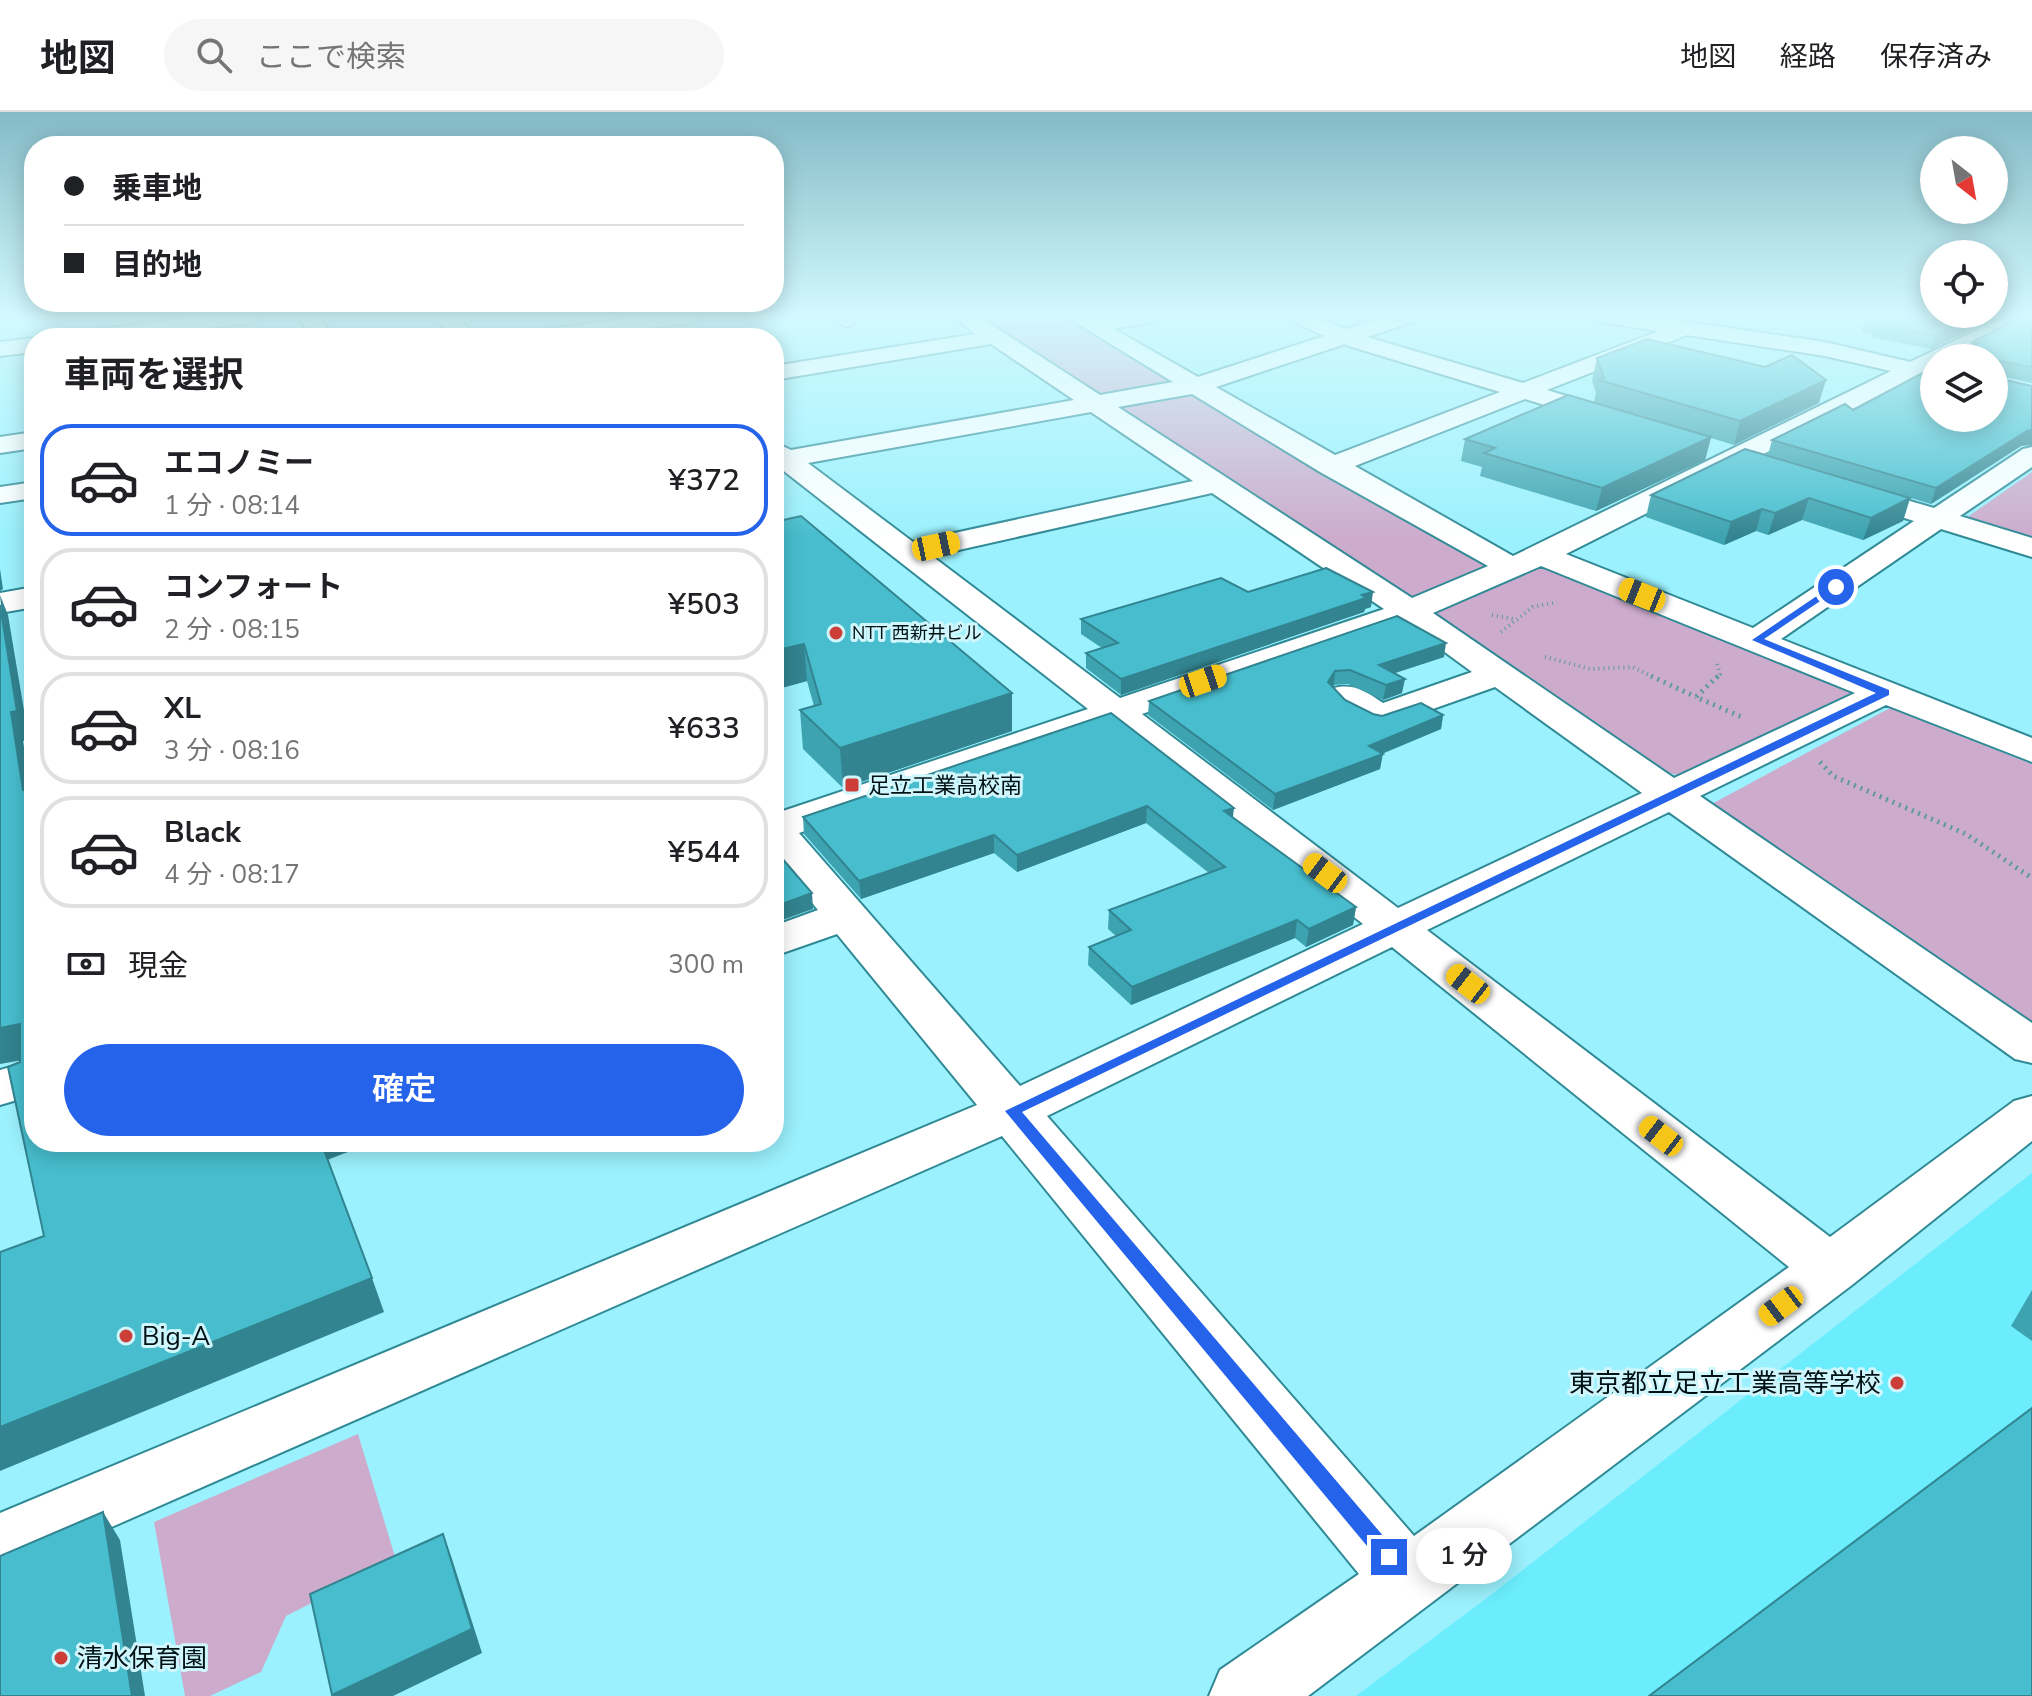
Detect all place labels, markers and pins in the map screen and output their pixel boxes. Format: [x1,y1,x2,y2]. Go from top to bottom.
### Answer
place label: NTT 西新井ビル [852,621,982,645]
marker: NTT 西新井ビル [827,624,845,642]
place label: 足立工業高校南 [868,771,1022,801]
marker: 足立工業高校南 [843,776,861,794]
place label: Big-A [142,1319,210,1354]
marker: Big-A [117,1327,135,1345]
place label: 東京都立足立工業高等学校 [1569,1366,1881,1401]
marker: 東京都立足立工業高等学校 [1888,1374,1906,1392]
place label: 清水保育園 [77,1641,207,1676]
marker: 清水保育園 [52,1649,70,1667]

